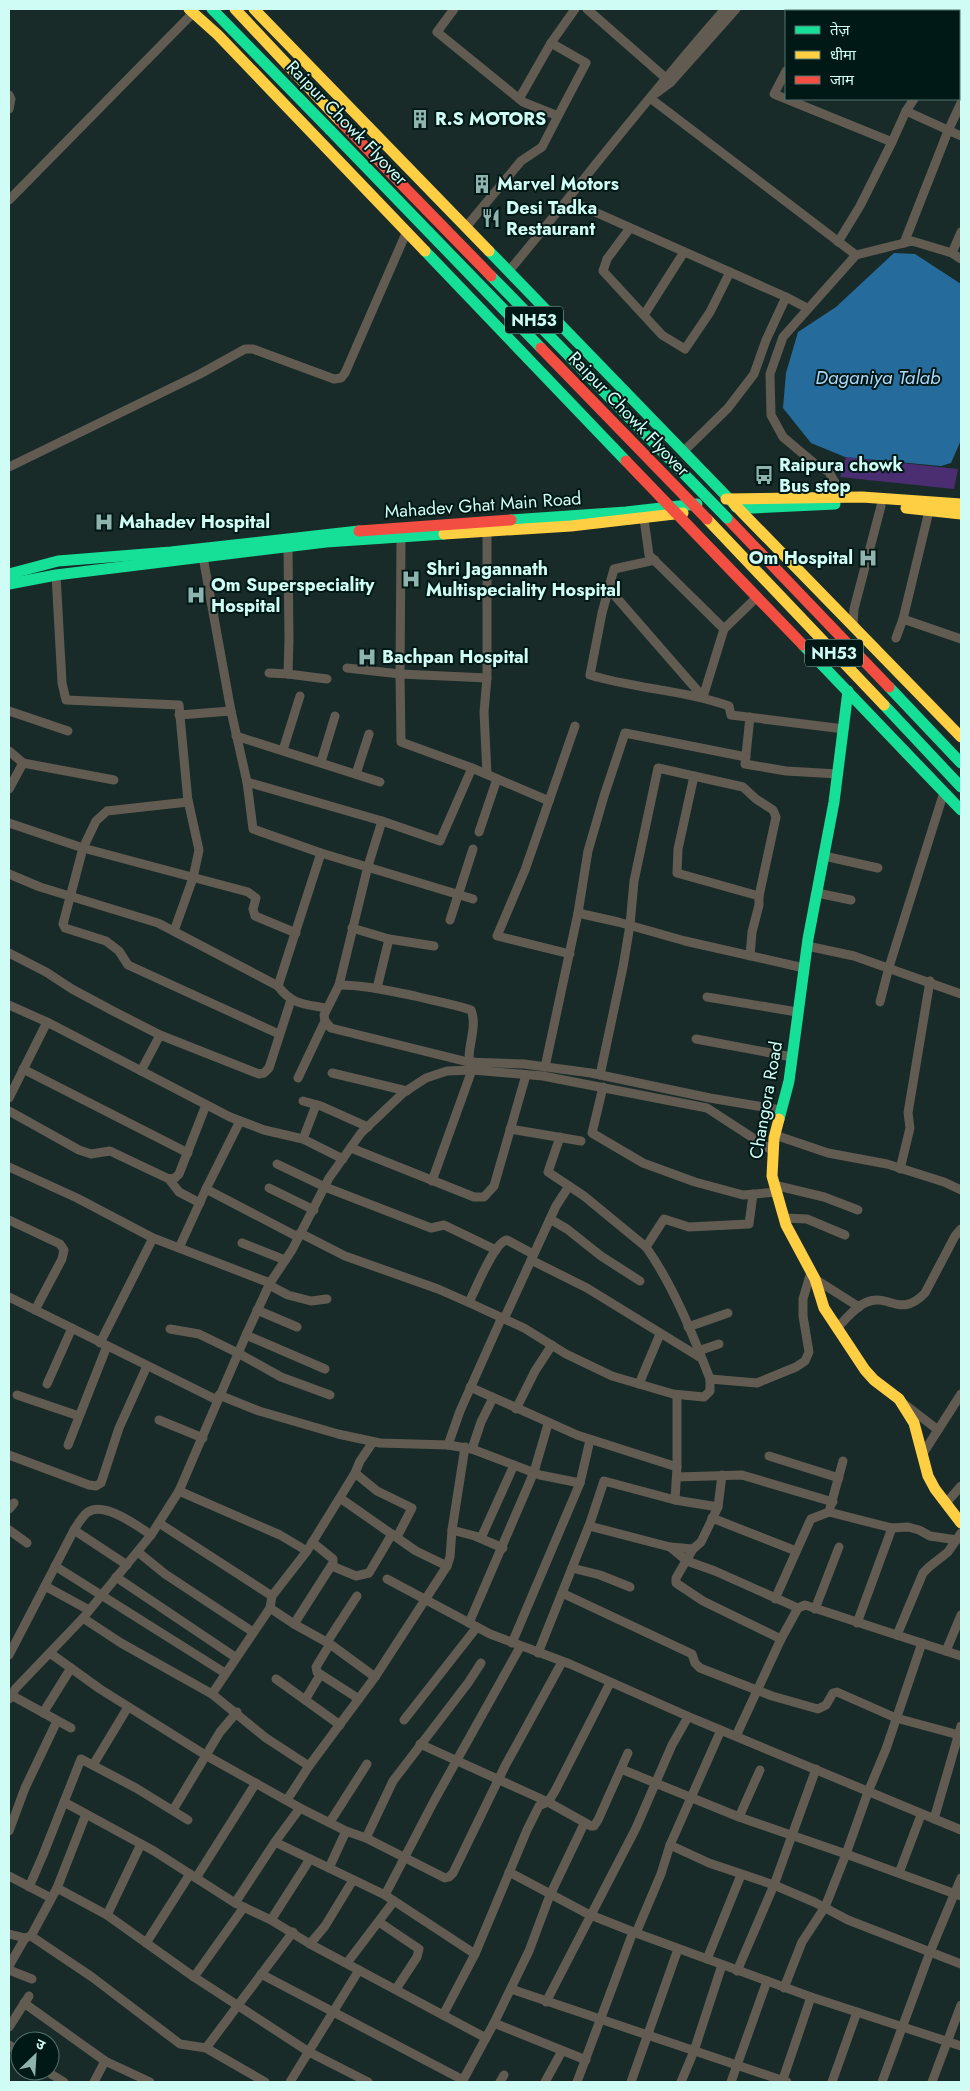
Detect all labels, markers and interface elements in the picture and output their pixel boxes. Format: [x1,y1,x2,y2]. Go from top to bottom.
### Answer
legend [785,10,960,100]
text: तेज़ [830,19,851,41]
text: धीमा [830,44,857,66]
street label: Raipur Chowk Flyover [280,55,414,192]
text: जाम [830,69,855,91]
place label: R.S MOTORS [435,106,546,132]
building icon: R.S MOTORS [409,108,431,130]
place label: Marvel Motors [497,171,619,197]
building icon: Marvel Motors [471,173,493,195]
place label: Desi Tadka Restaurant [506,195,597,242]
restaurant icon: Desi Tadka Restaurant [480,207,502,229]
road number: NH53 [505,306,563,334]
street label: Raipur Chowk Flyover [562,346,696,483]
water label: Daganiya Talab [815,364,941,391]
place label: Raipura chowk Bus stop [779,452,903,499]
bus stop icon: Raipura chowk Bus stop [753,464,775,486]
street label: Mahadev Ghat Main Road [384,485,582,525]
place label: Mahadev Hospital [119,509,270,535]
hospital icon: Mahadev Hospital [93,511,115,533]
place label: Om Hospital [749,545,853,571]
hospital icon: Om Hospital [857,547,879,569]
place label: Shri Jagannath Multispeciality Hospital [426,556,621,603]
hospital icon: Shri Jagannath Multispeciality Hospital [400,568,422,590]
place label: Om Superspeciality Hospital [211,572,375,619]
hospital icon: Om Superspeciality Hospital [185,584,207,606]
road number: NH53 [805,640,863,666]
place label: Bachpan Hospital [382,644,529,670]
hospital icon: Bachpan Hospital [356,646,378,668]
street label: Changora Road [743,1039,789,1161]
north arrow [10,2031,60,2081]
text: उ [33,2033,49,2055]

